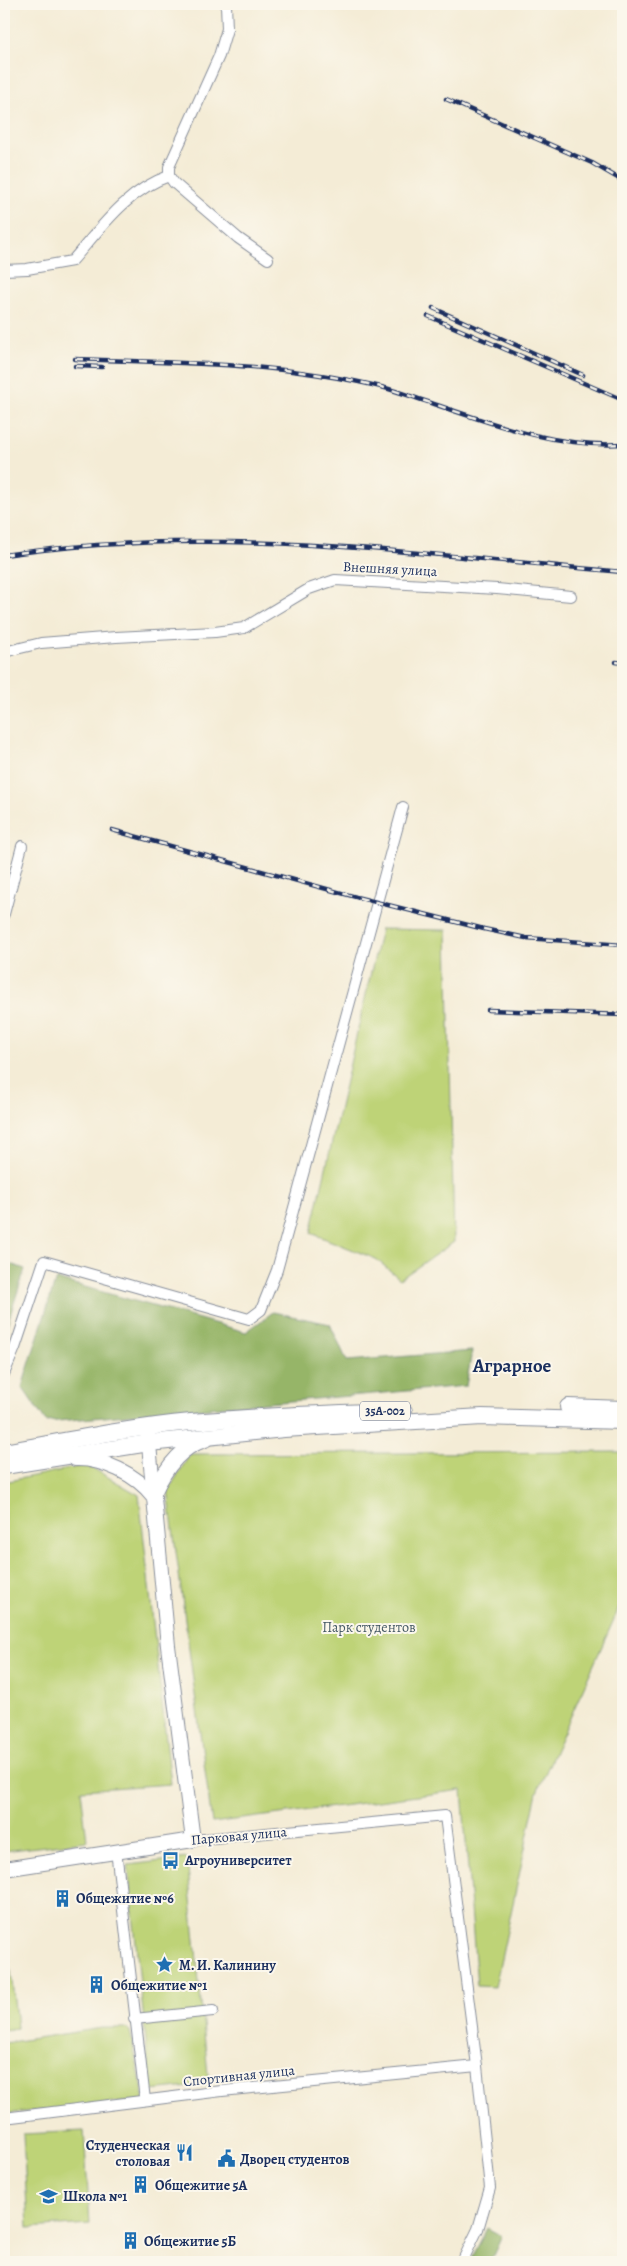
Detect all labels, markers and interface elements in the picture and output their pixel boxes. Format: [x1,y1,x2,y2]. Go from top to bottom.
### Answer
street label: Внешняя улица [342,557,438,581]
district label: Аграрное [472,1353,552,1379]
road number: 35А-002 [360,1402,410,1420]
park label: Парк студентов [322,1618,416,1637]
street label: Парковая улица [190,1822,288,1850]
bus stop icon: Агроуниверситет [161,1850,181,1870]
place label: Агроуниверситет [184,1851,292,1870]
building icon: Общежитие №6 [52,1888,72,1908]
place label: Общежитие №6 [76,1889,174,1908]
place icon: М. И. Калинину [155,1955,175,1975]
place label: М. И. Калинину [179,1956,276,1975]
building icon: Общежитие №1 [87,1975,107,1995]
place label: Общежитие №1 [111,1976,207,1995]
street label: Спортивная улица [182,2061,296,2091]
place label: Студенческая столовая [86,2136,170,2171]
restaurant icon: Студенческая столовая [174,2143,194,2163]
public building icon: Дворец студентов [216,2149,236,2169]
place label: Дворец студентов [240,2150,350,2169]
building icon: Общежитие 5А [131,2175,151,2195]
place label: Общежитие 5А [155,2176,248,2195]
school or university icon: Школа №1 [39,2186,59,2206]
place label: Школа №1 [63,2187,127,2206]
building icon: Общежитие 5Б [120,2231,140,2251]
place label: Общежитие 5Б [144,2232,237,2251]

